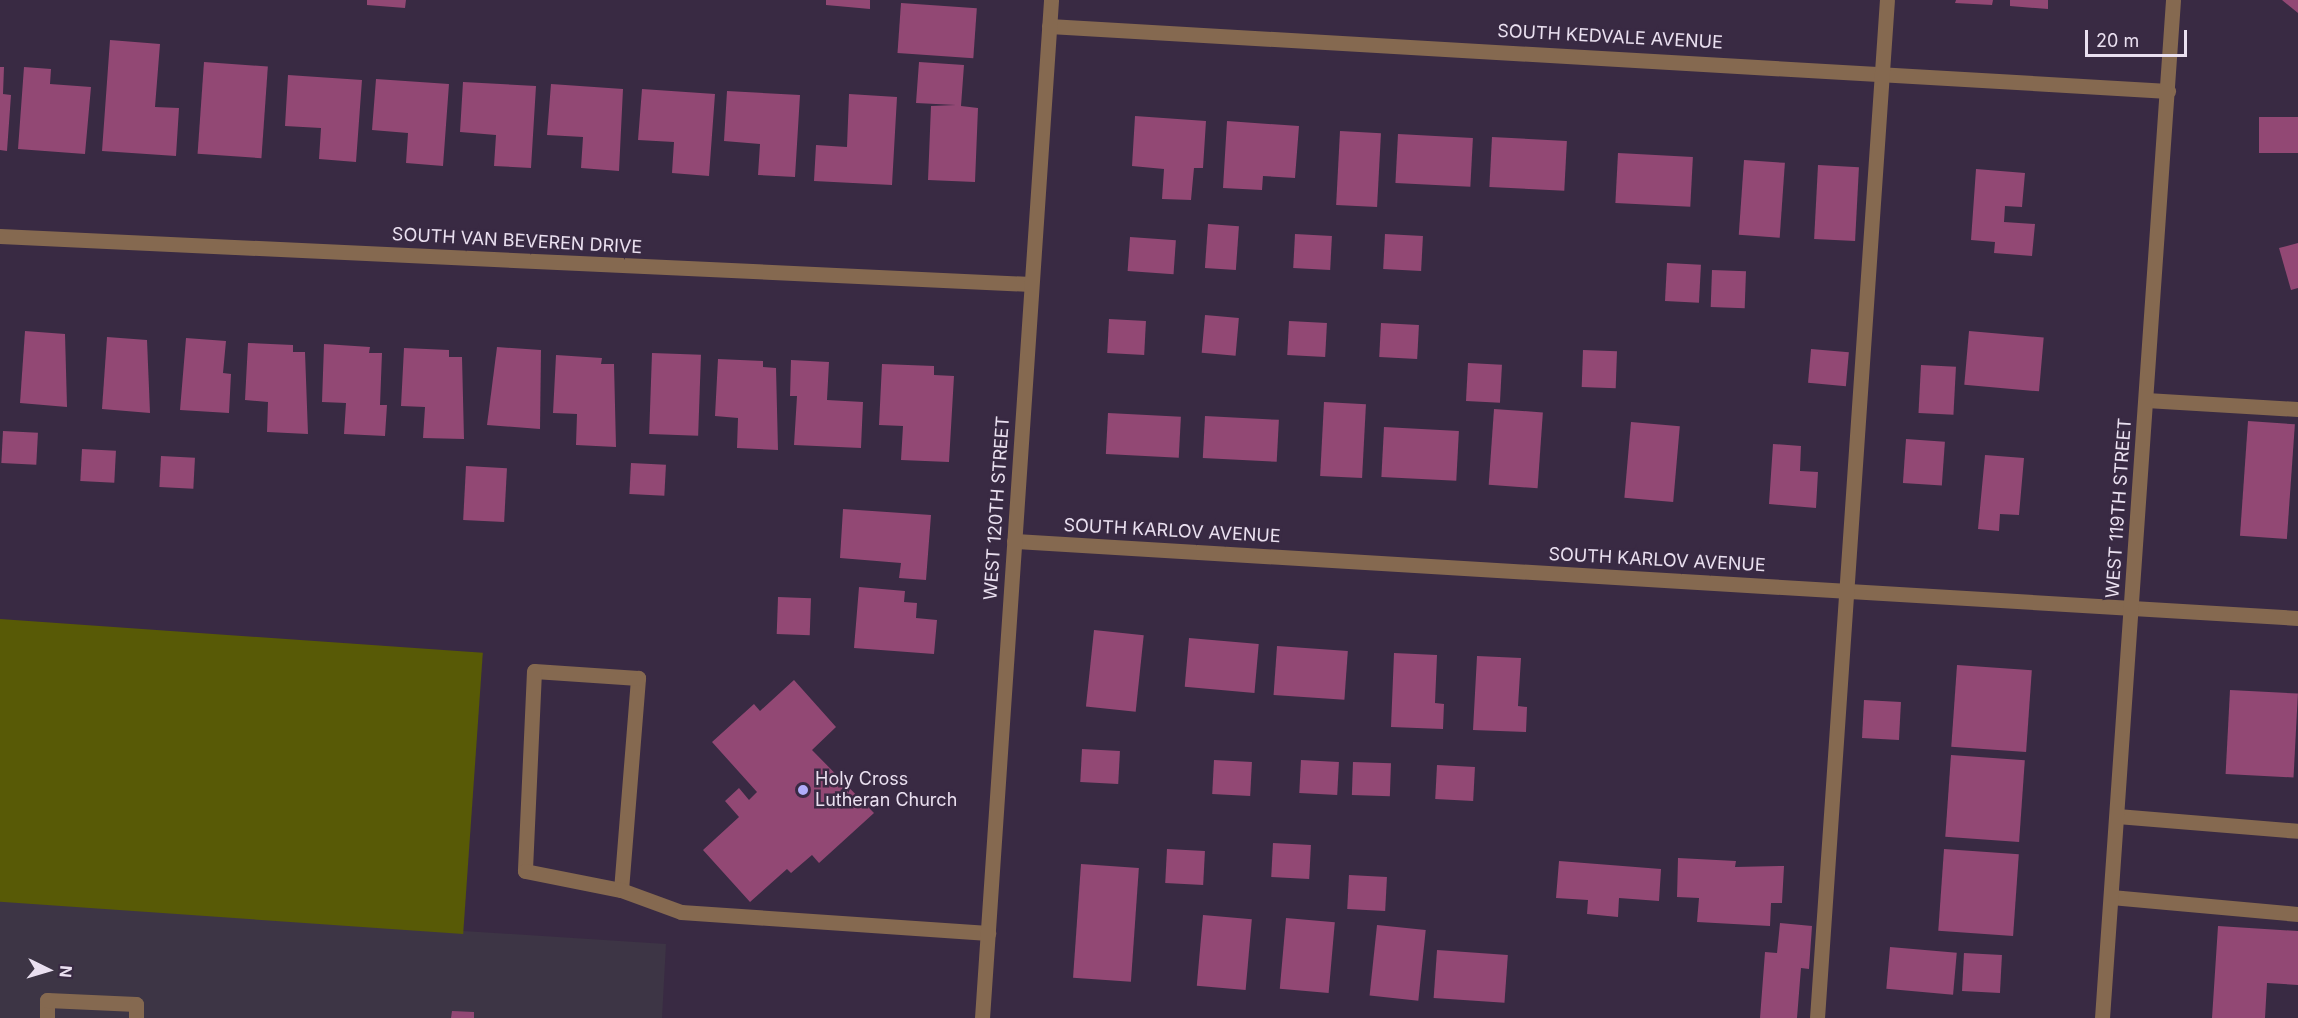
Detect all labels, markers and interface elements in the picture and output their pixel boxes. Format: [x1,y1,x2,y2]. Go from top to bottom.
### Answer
scale bar [2088,18,2190,56]
street label: SOUTH KEDVALE AVENUE [1497,20,1723,54]
text: 20 m [2096,30,2139,51]
street label: SOUTH VAN BEVEREN DRIVE [391,224,643,258]
street label: WEST 120TH STREET [980,415,1014,601]
street label: WEST 119TH STREET [2102,417,2136,599]
street label: SOUTH KARLOV AVENUE [1063,515,1281,547]
street label: SOUTH KARLOV AVENUE [1548,544,1766,576]
place label: Holy Cross Lutheran Church [815,769,957,812]
marker: Holy Cross Lutheran Church [796,783,810,797]
north arrow [18,940,78,1000]
text: N [55,965,76,979]

